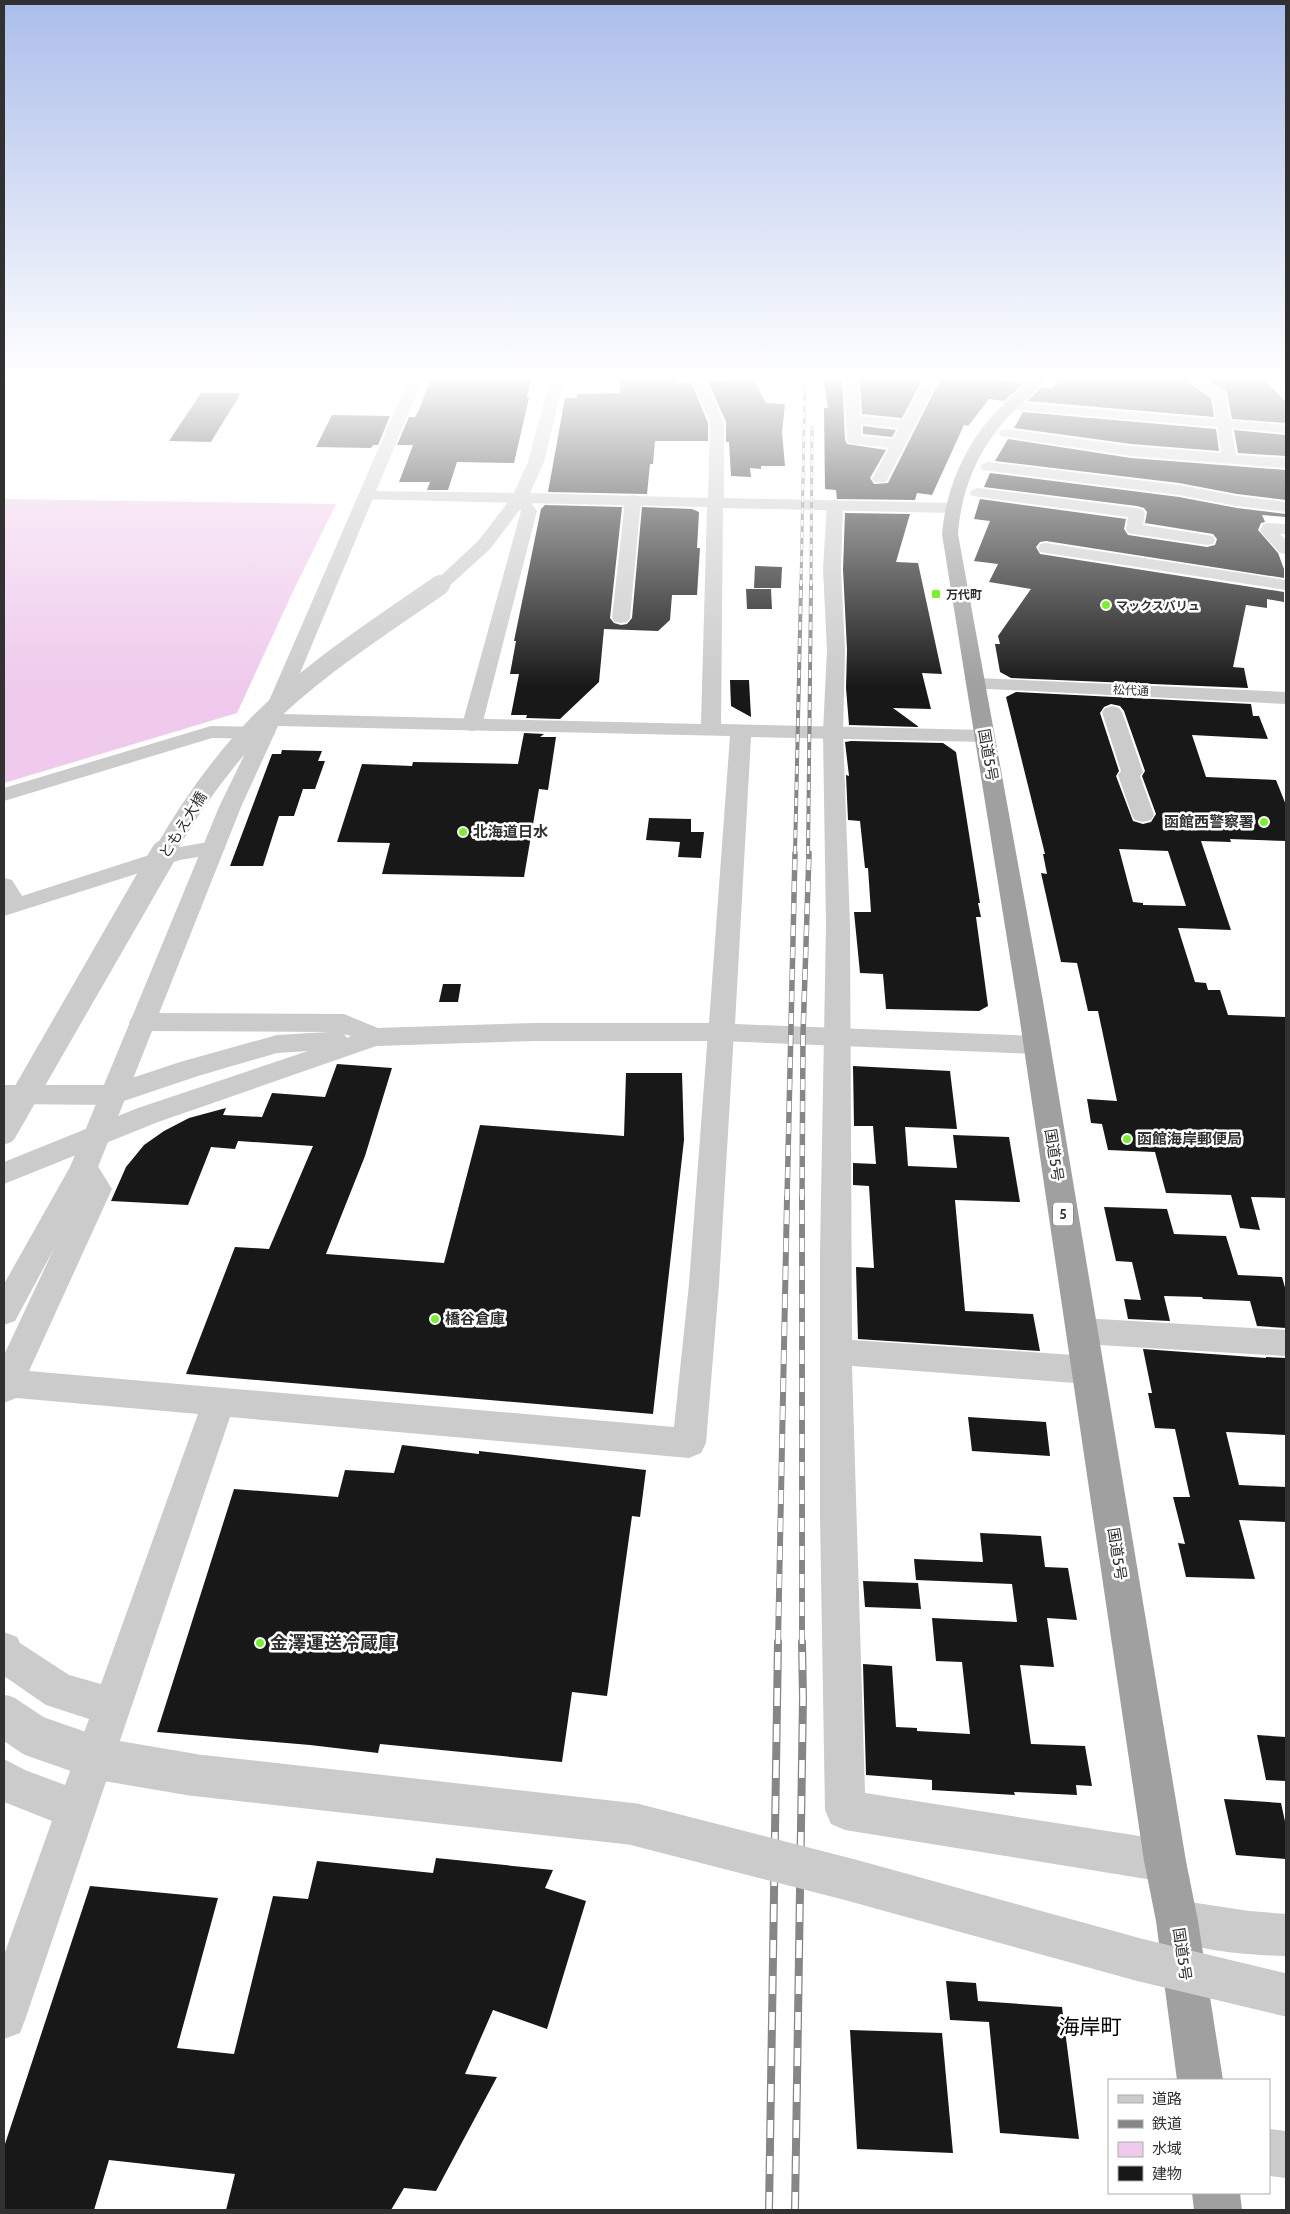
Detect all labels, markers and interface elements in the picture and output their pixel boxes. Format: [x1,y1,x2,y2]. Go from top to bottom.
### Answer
place label: 万代町 [946,587,982,602]
marker: 万代町 [930,588,942,600]
place label: マックスバリュ [1116,598,1200,613]
marker: マックスバリュ [1100,599,1112,611]
street label: 松代通 [1113,682,1149,698]
street label: 国道5号 [975,727,1001,783]
street label: ともえ大橋 [155,788,211,862]
place label: 函館西警察署 [1164,813,1254,831]
marker: 函館西警察署 [1258,816,1270,828]
place label: 北海道日水 [473,823,548,841]
marker: 北海道日水 [457,826,469,838]
street label: 国道5号 [1041,1127,1067,1183]
place label: 函館海岸郵便局 [1137,1130,1242,1148]
marker: 函館海岸郵便局 [1121,1133,1133,1145]
road number: 5 [1053,1202,1073,1226]
place label: 橋谷倉庫 [445,1310,505,1328]
marker: 橋谷倉庫 [429,1313,441,1325]
street label: 国道5号 [1104,1526,1130,1582]
place label: 金澤運送冷蔵庫 [270,1632,396,1654]
marker: 金澤運送冷蔵庫 [254,1637,266,1649]
street label: 国道5号 [1169,1926,1195,1982]
district label: 海岸町 [1059,2014,1122,2039]
legend [1108,2079,1270,2194]
text: 道路 [1152,2090,1182,2108]
text: 鉄道 [1152,2115,1182,2133]
text: 水域 [1152,2140,1182,2158]
text: 建物 [1152,2165,1182,2183]

